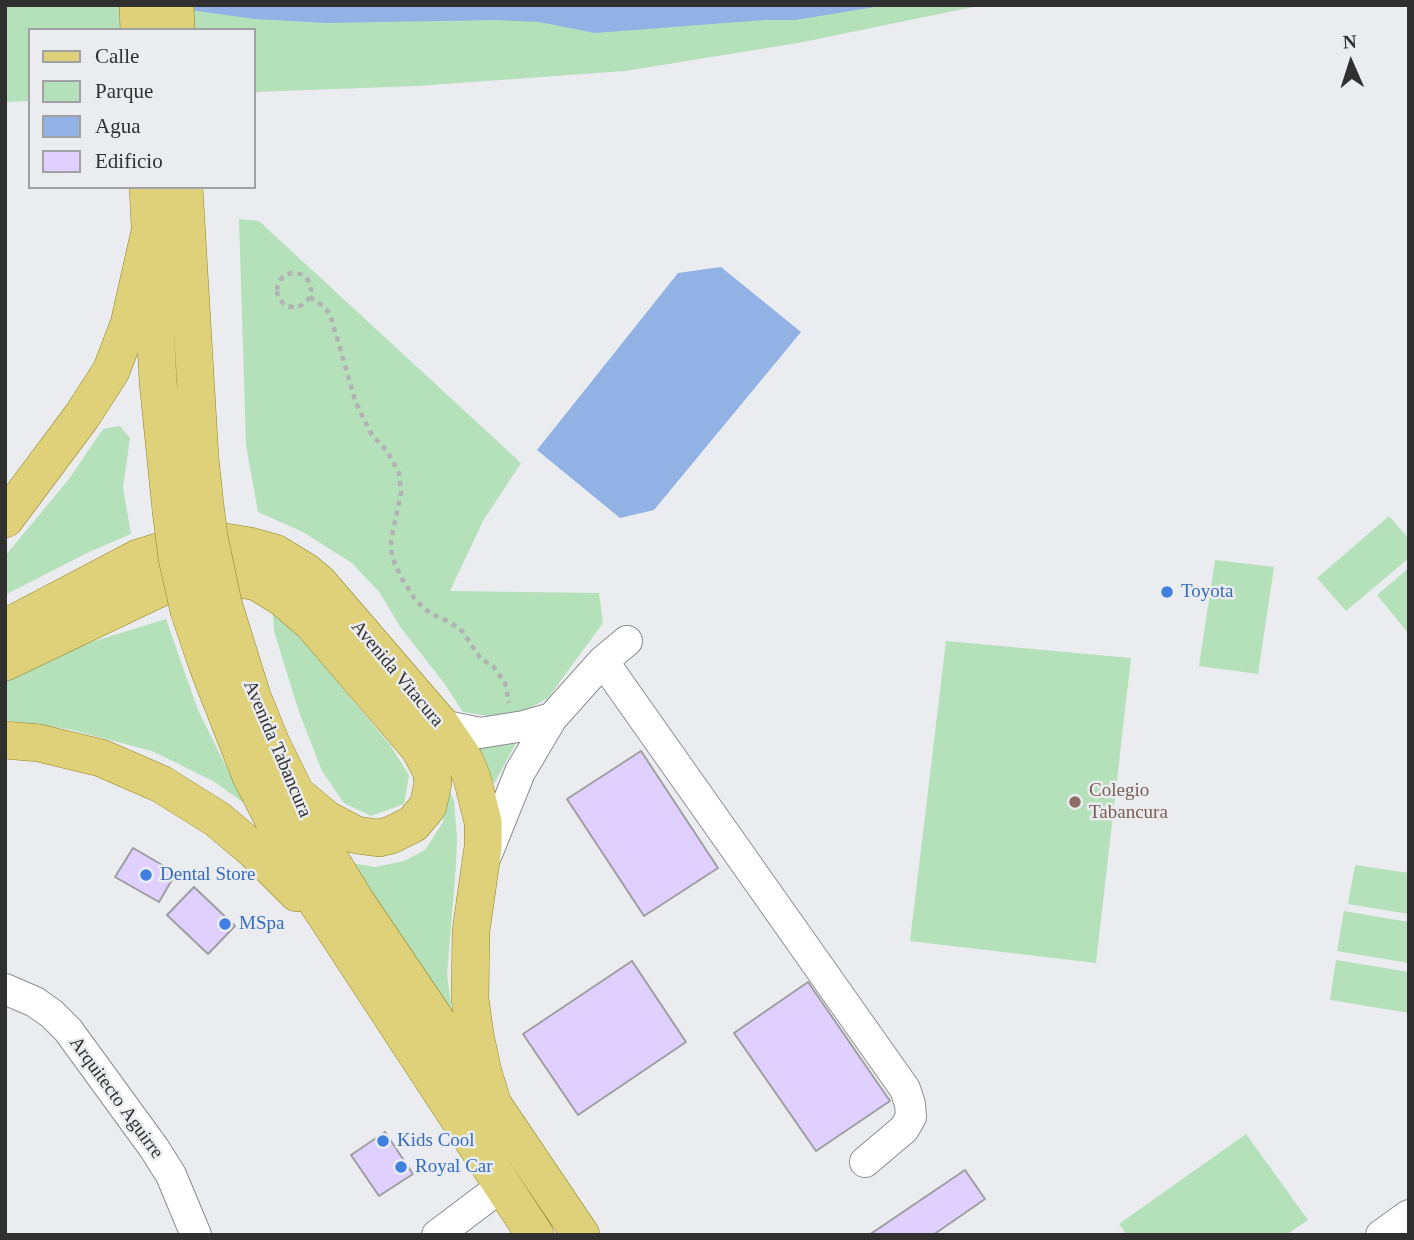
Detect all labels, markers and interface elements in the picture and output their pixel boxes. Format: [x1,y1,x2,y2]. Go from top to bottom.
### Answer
legend [28,28,256,189]
north arrow [1316,28,1386,98]
text: N [1342,31,1357,52]
text: Calle [95,44,139,68]
text: Parque [95,79,153,103]
text: Agua [95,114,141,138]
text: Edificio [95,149,163,173]
place label: Toyota [1181,581,1233,603]
marker: Toyota [1159,584,1175,600]
street label: Avenida Vitacura [346,616,448,732]
street label: Avenida Tabancura [238,677,316,821]
place label: Colegio Tabancura [1089,780,1168,824]
marker: Colegio Tabancura [1067,794,1083,810]
place label: Dental Store [160,864,256,886]
marker: Dental Store [138,867,154,883]
place label: MSpa [239,913,284,935]
marker: MSpa [217,916,233,932]
street label: Arquitecto Aguirre [64,1033,168,1163]
place label: Kids Cool [397,1130,475,1152]
marker: Kids Cool [375,1133,391,1149]
place label: Royal Car [415,1156,493,1178]
marker: Royal Car [393,1159,409,1175]

